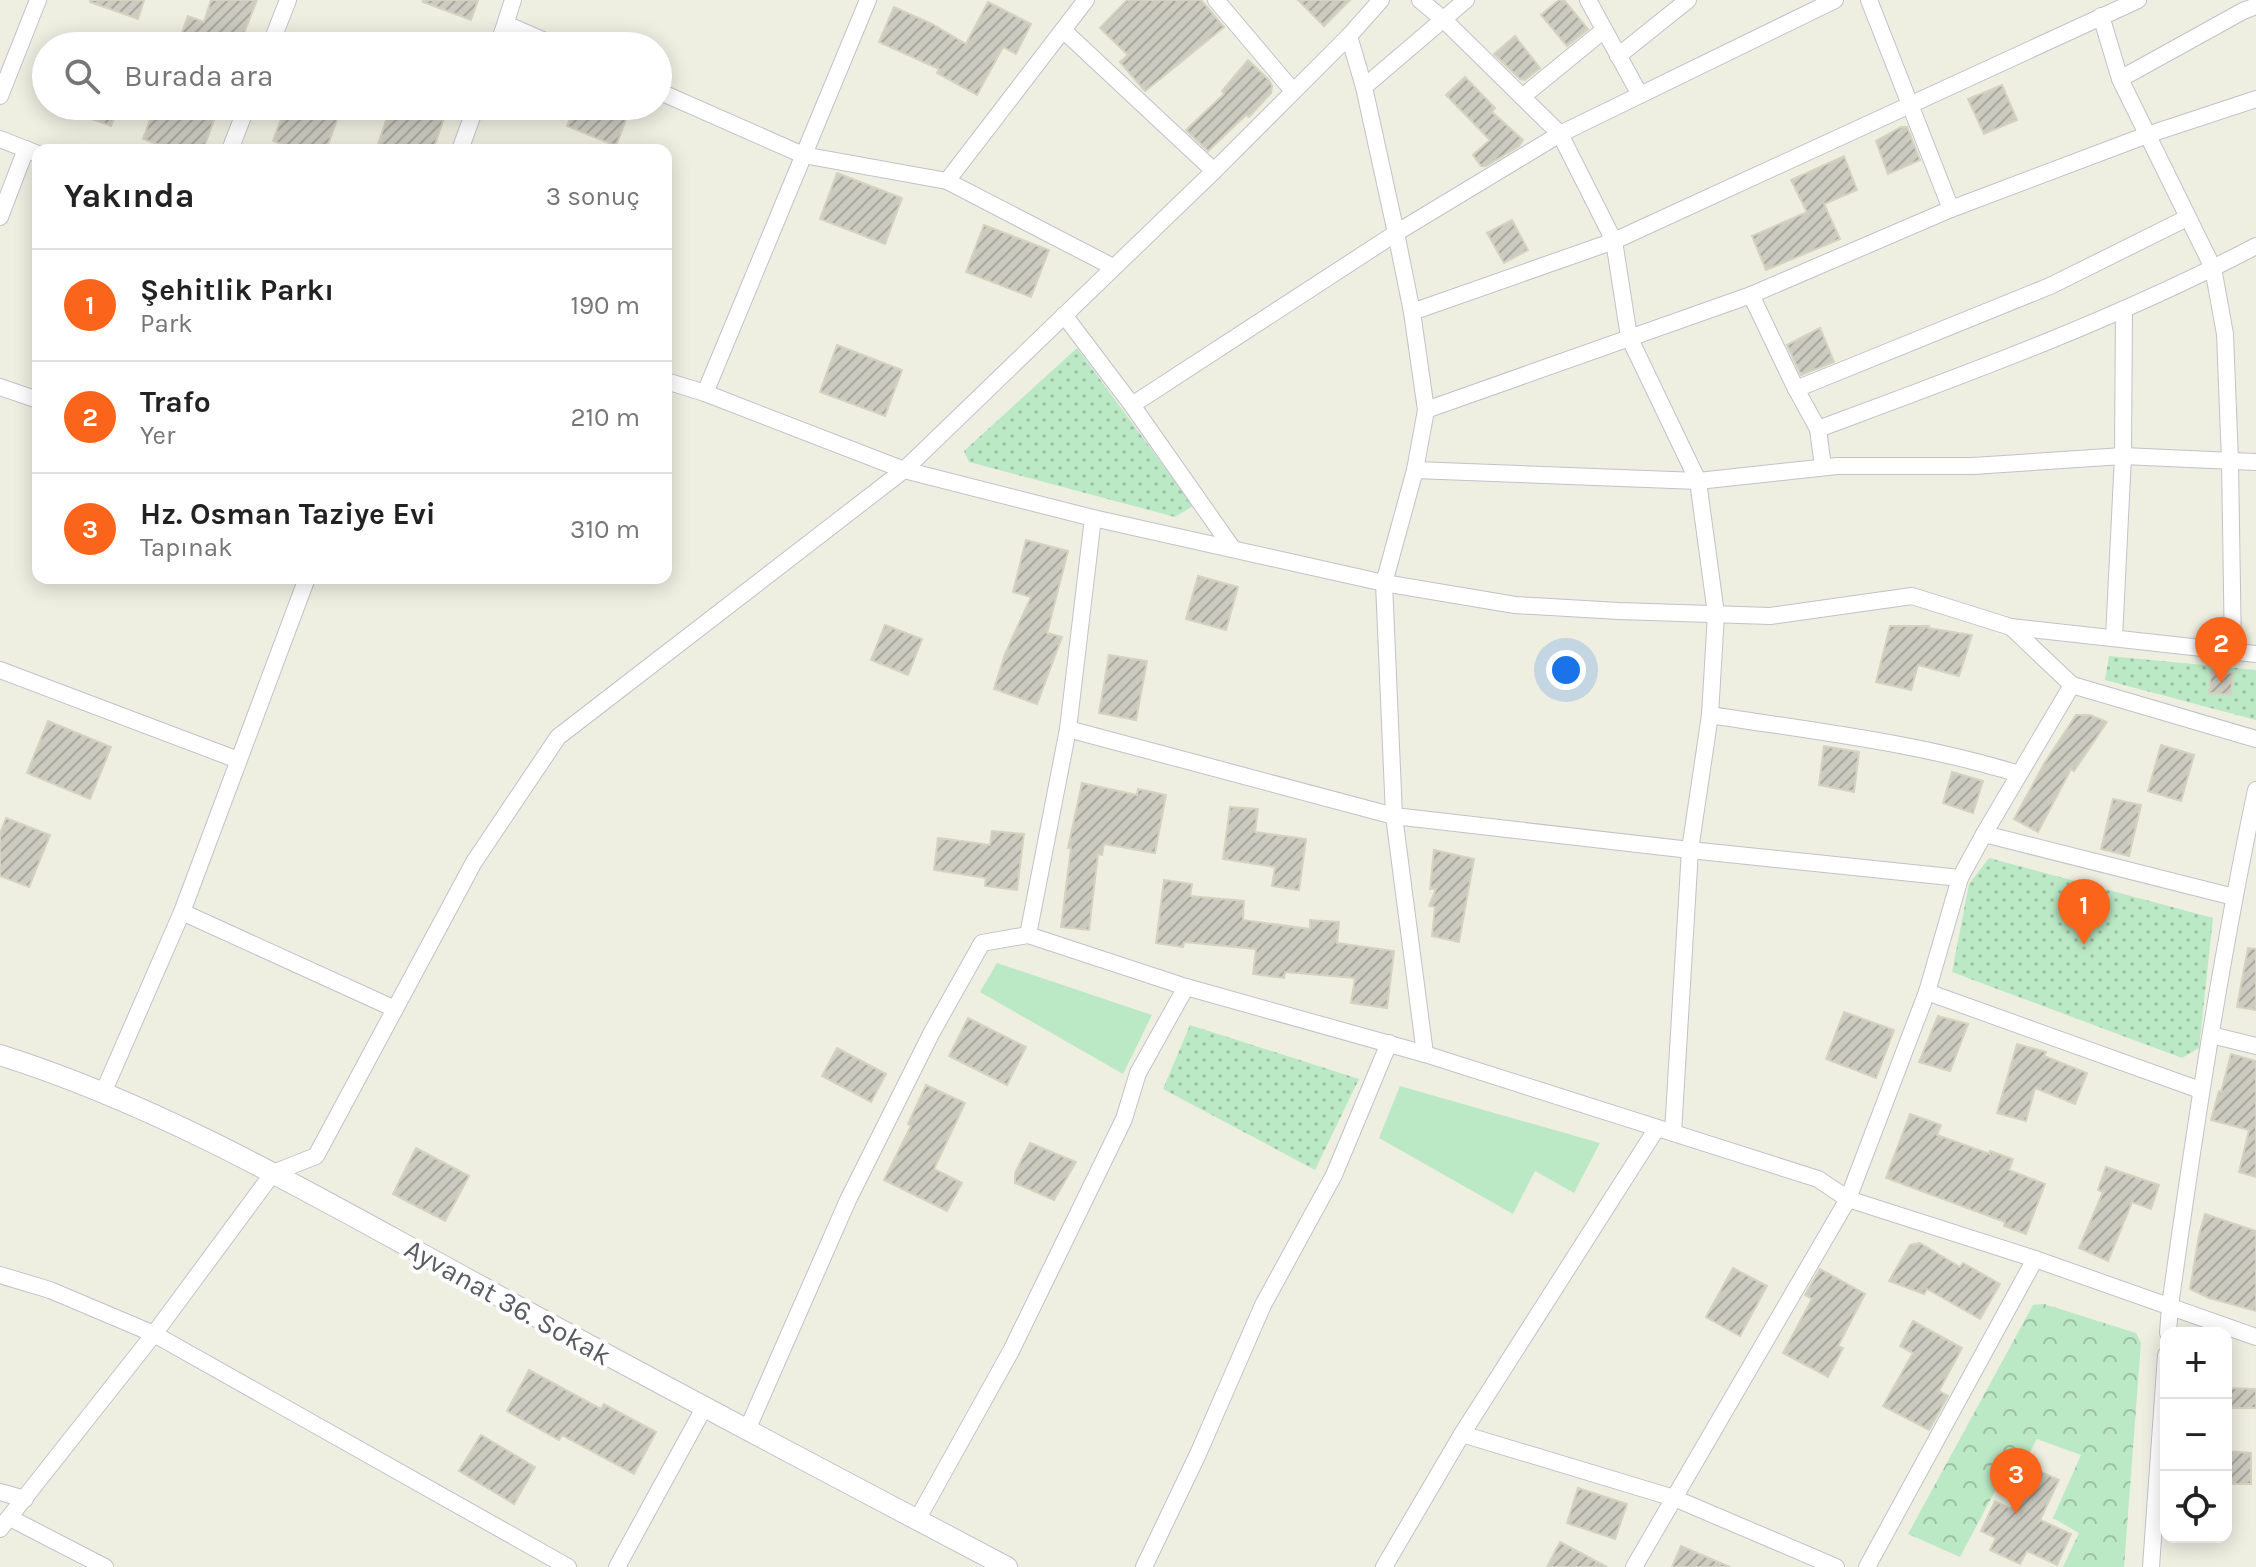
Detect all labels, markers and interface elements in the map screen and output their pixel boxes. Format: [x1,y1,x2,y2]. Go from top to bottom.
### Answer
search box [32,32,672,120]
icon: search [60,54,104,98]
text: Burada ara [124,58,273,94]
text: Yakında [64,176,195,216]
text: 3 sonuç [546,181,640,212]
text: Şehitlik Parkı [140,272,334,308]
text: 1 [85,290,95,321]
text: 190 m [570,290,640,321]
text: Park [140,308,193,339]
text: Trafo [140,384,211,420]
text: 2 [82,402,98,433]
text: 210 m [570,402,640,433]
text: Yer [140,420,175,451]
text: Hz. Osman Taziye Evi [140,496,436,532]
text: 3 [82,514,98,545]
text: 310 m [570,514,640,545]
text: Tapınak [140,532,233,563]
pin: 2 [2195,617,2247,683]
your location [1546,650,1586,690]
pin: 1 [2058,879,2110,945]
street label: Ayvanat 36. Sokak [399,1232,617,1372]
map controls [2160,1327,2232,1543]
button: + [2160,1327,2232,1399]
button: − [2160,1399,2232,1471]
pin: 3 [1990,1448,2042,1514]
button: locate [2160,1471,2232,1543]

